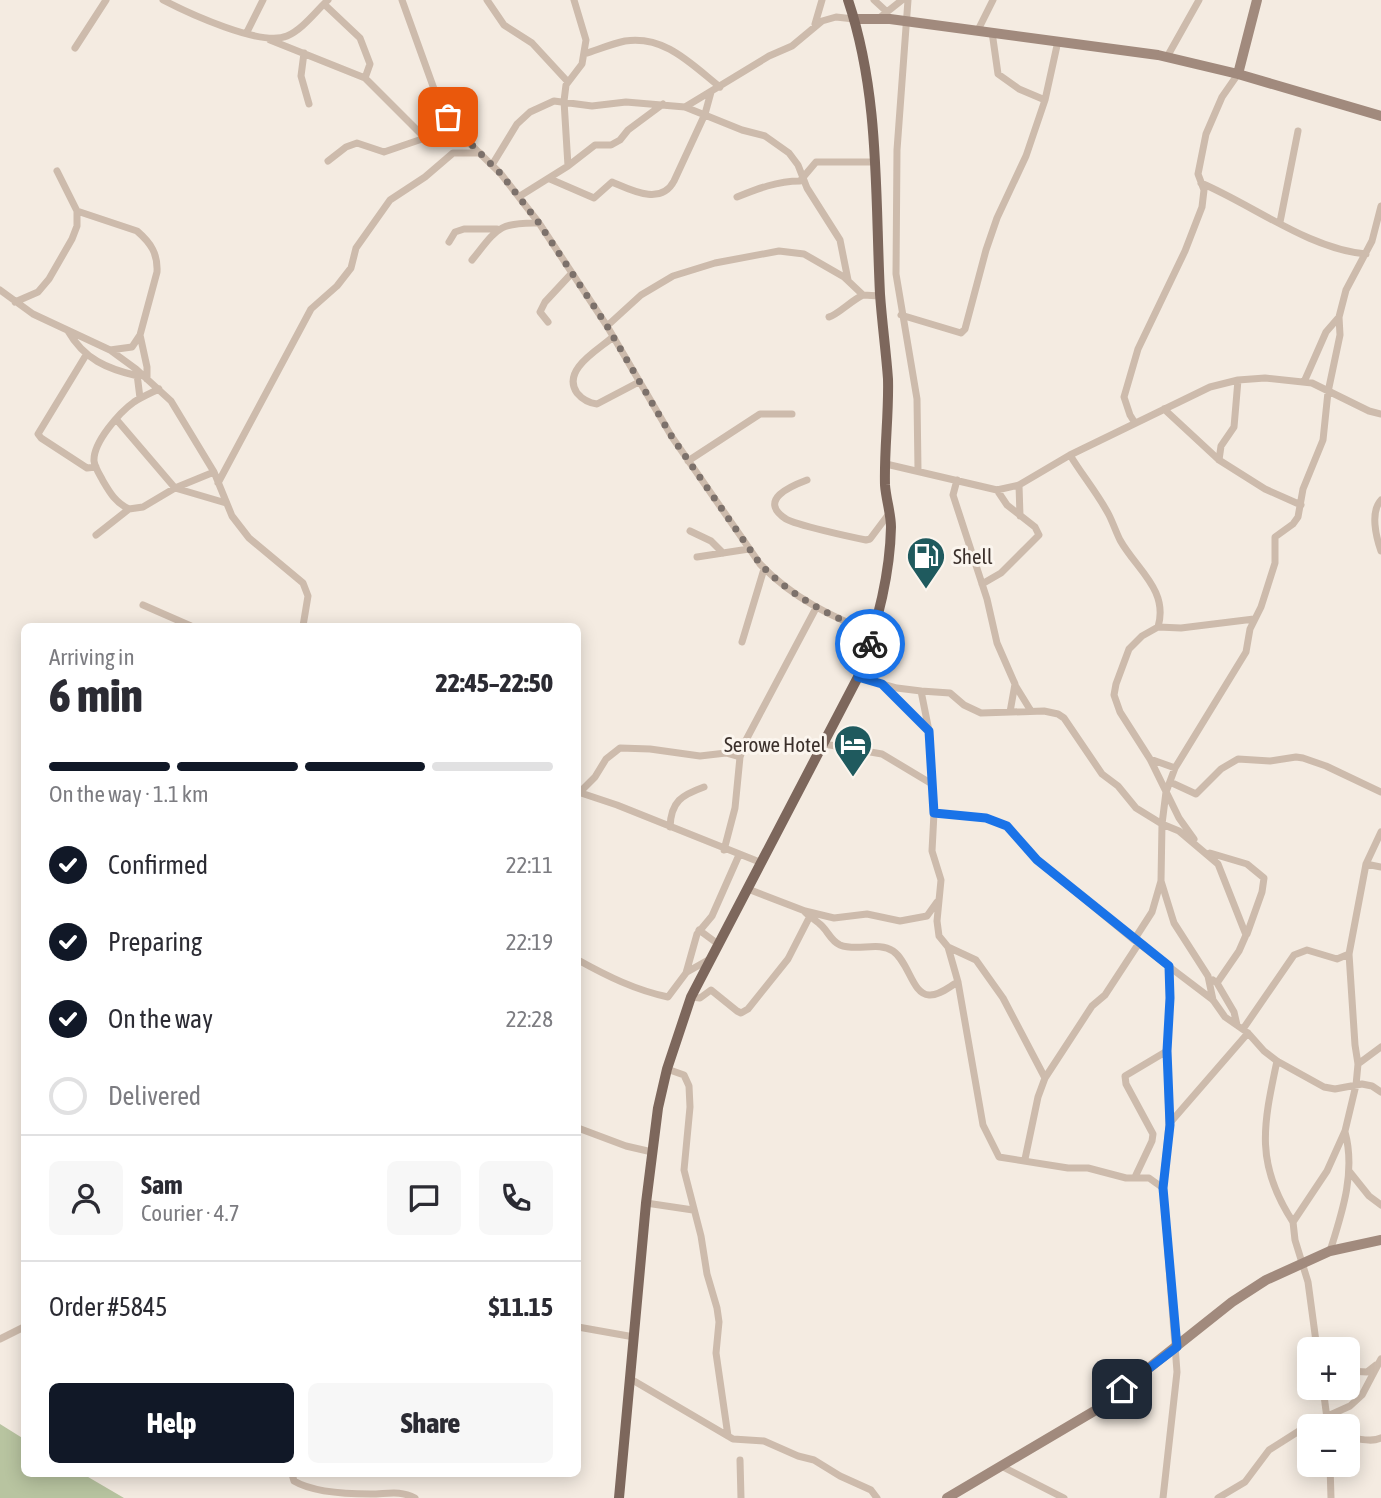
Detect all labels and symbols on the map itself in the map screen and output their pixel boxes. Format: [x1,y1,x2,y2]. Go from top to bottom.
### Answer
pin [418,87,478,147]
fuel station icon: Shell [905,535,947,590]
place label: Shell [953,544,993,568]
courier [835,609,905,679]
hotel icon: Serowe Hotel [832,723,874,778]
place label: Serowe Hotel [724,732,826,756]
pin [1092,1359,1152,1419]

